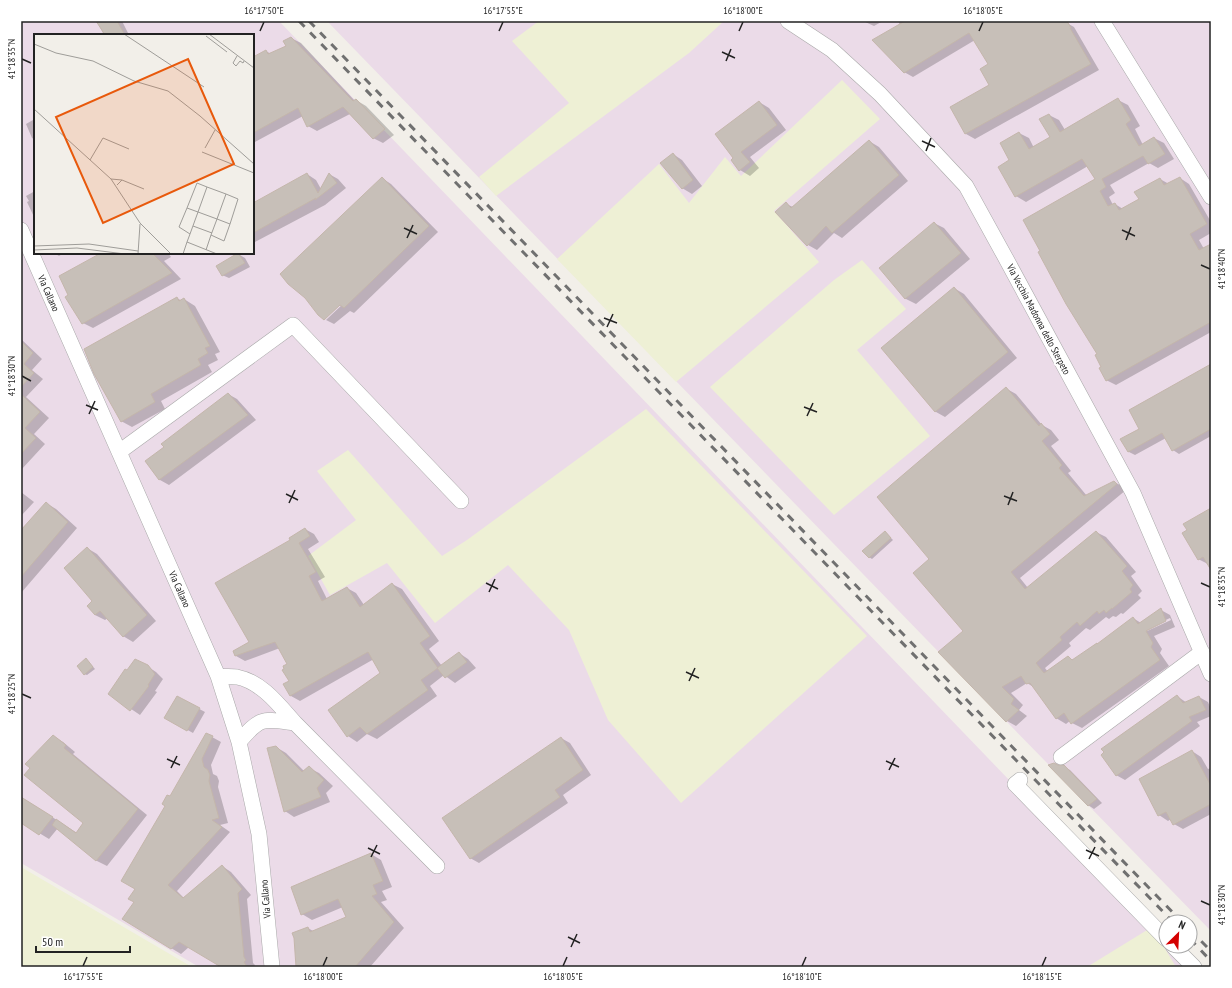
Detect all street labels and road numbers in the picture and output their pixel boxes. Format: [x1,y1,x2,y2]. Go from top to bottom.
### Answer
street label: Via Vecchia Madonna dello Sterpeto [1003,261,1073,377]
street label: Via Callano [34,272,62,314]
street label: Via Callano [165,568,193,610]
street label: Via Callano [257,879,274,920]

